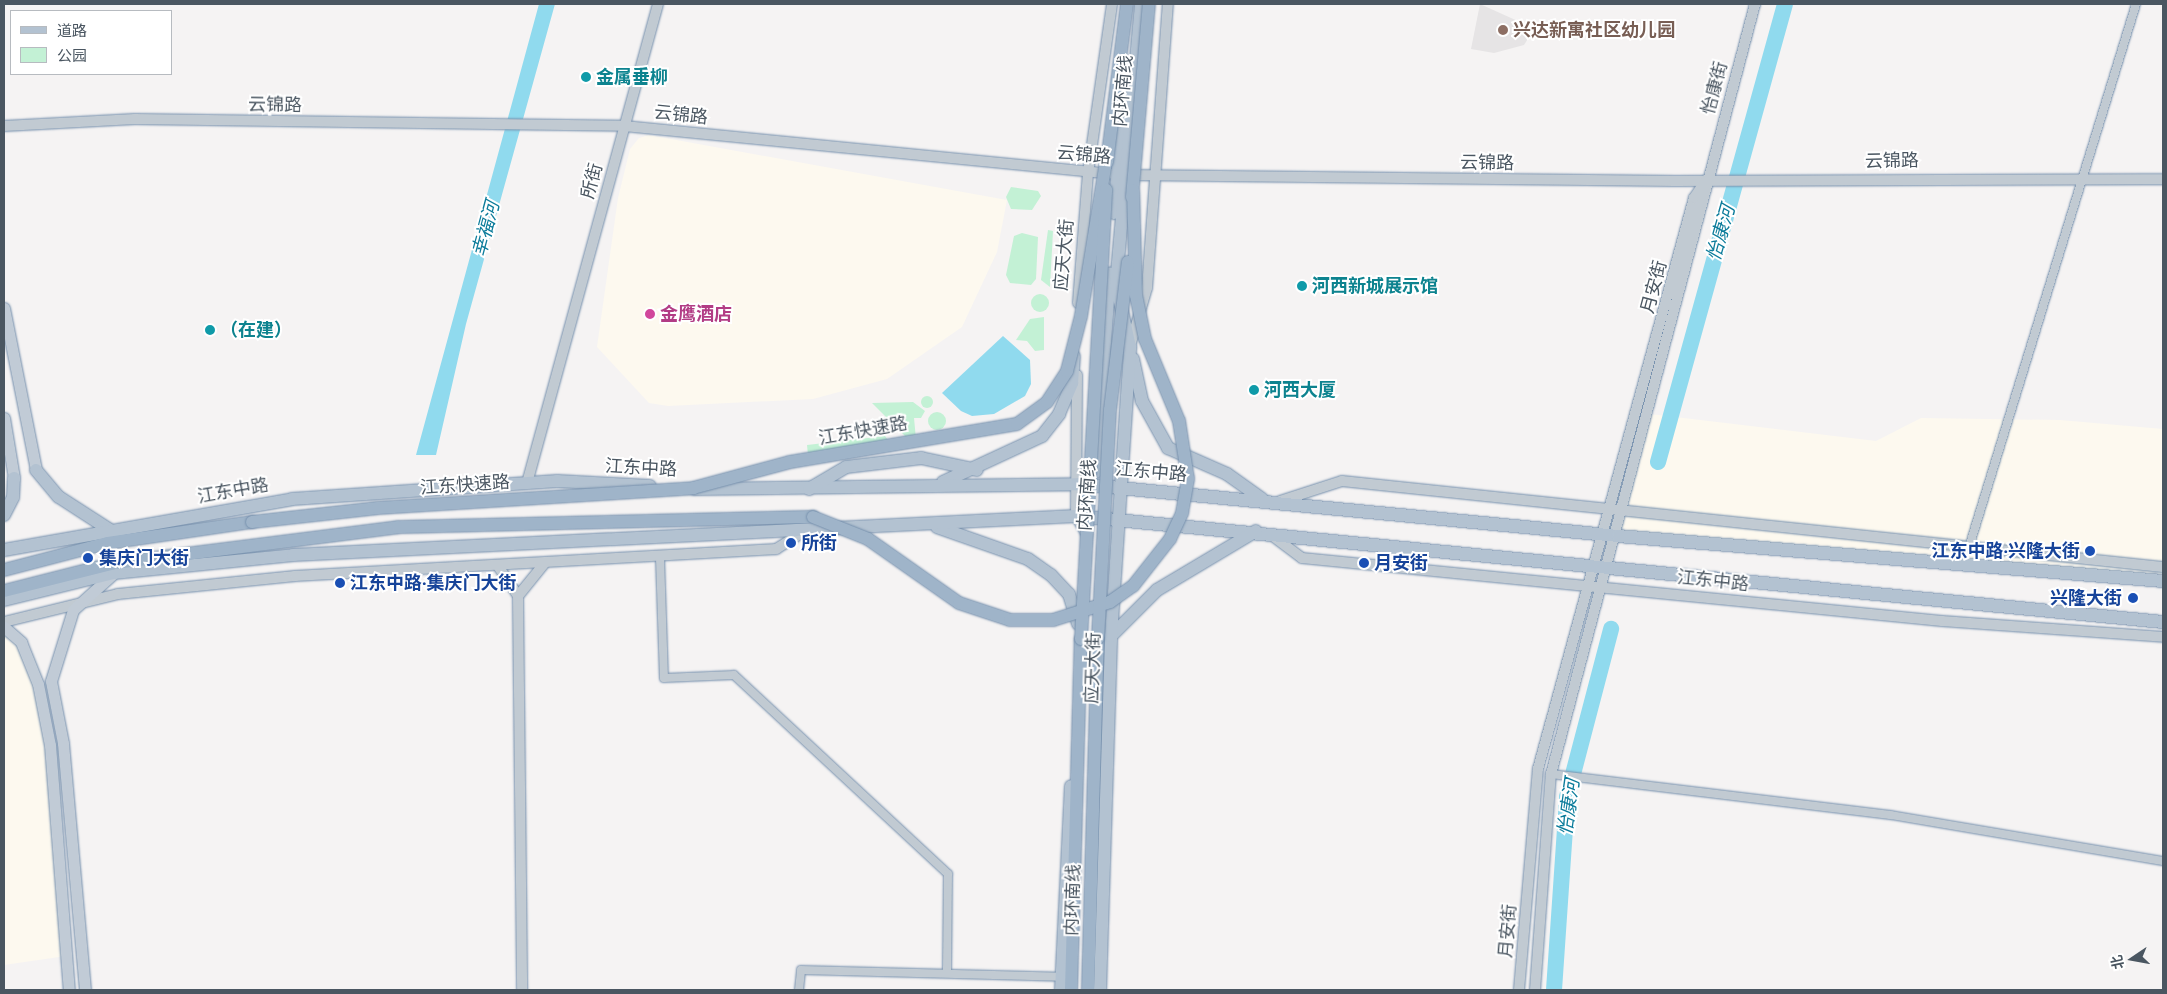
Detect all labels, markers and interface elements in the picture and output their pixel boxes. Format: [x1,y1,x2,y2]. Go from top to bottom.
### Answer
legend [10,10,172,75]
place label: 兴达新寓社区幼儿园 [1513,19,1675,41]
text: 道路 [57,21,87,40]
marker: 兴达新寓社区幼儿园 [1497,24,1509,36]
text: 公园 [57,46,87,65]
street label: 内环南线 [1109,54,1137,128]
street label: 怡康街 [1698,59,1732,117]
place label: 金属垂柳 [596,66,668,88]
marker: 金属垂柳 [580,71,592,83]
street label: 云锦路 [248,94,302,116]
street label: 云锦路 [653,101,709,129]
street label: 云锦路 [1056,142,1112,168]
street label: 云锦路 [1865,150,1919,172]
street label: 云锦路 [1460,152,1514,174]
street label: 所街 [577,161,607,201]
water label: 幸福河 [468,199,504,259]
water label: 怡康河 [1702,202,1740,264]
street label: 应天大街 [1050,218,1078,292]
street label: 月安街 [1637,258,1671,316]
place label: 河西新城展示馆 [1312,275,1438,297]
marker: 河西新城展示馆 [1296,280,1308,292]
place label: 金鹰酒店 [660,303,732,325]
marker: 金鹰酒店 [644,308,656,320]
place label: （在建） [220,319,292,341]
marker: （在建） [204,324,216,336]
place label: 河西大厦 [1264,379,1336,401]
marker: 河西大厦 [1248,384,1260,396]
street label: 江东快速路 [817,413,909,449]
street label: 江东中路 [604,455,678,481]
street label: 内环南线 [1074,458,1100,532]
street label: 江东中路 [1114,458,1188,486]
street label: 江东快速路 [419,471,511,499]
street label: 江东中路 [196,474,270,508]
place label: 所街 [801,532,837,554]
marker: 所街 [785,537,797,549]
place label: 江东中路·兴隆大街 [1931,540,2080,562]
marker: 江东中路·兴隆大街 [2084,545,2096,557]
place label: 集庆门大街 [99,547,189,569]
marker: 集庆门大街 [81,551,95,565]
place label: 月安街 [1374,552,1428,574]
marker: 月安街 [1358,557,1370,569]
street label: 江东中路 [1676,566,1750,596]
place label: 江东中路·集庆门大街 [350,572,517,594]
marker: 江东中路·集庆门大街 [334,577,346,589]
place label: 兴隆大街 [2050,587,2122,609]
marker: 兴隆大街 [2126,591,2140,605]
street label: 应天大街 [1081,632,1105,704]
water label: 怡康河 [1554,777,1584,837]
street label: 内环南线 [1061,864,1085,936]
street label: 月安街 [1495,903,1521,959]
north arrow [2107,934,2157,984]
text: 北 [2107,953,2128,971]

